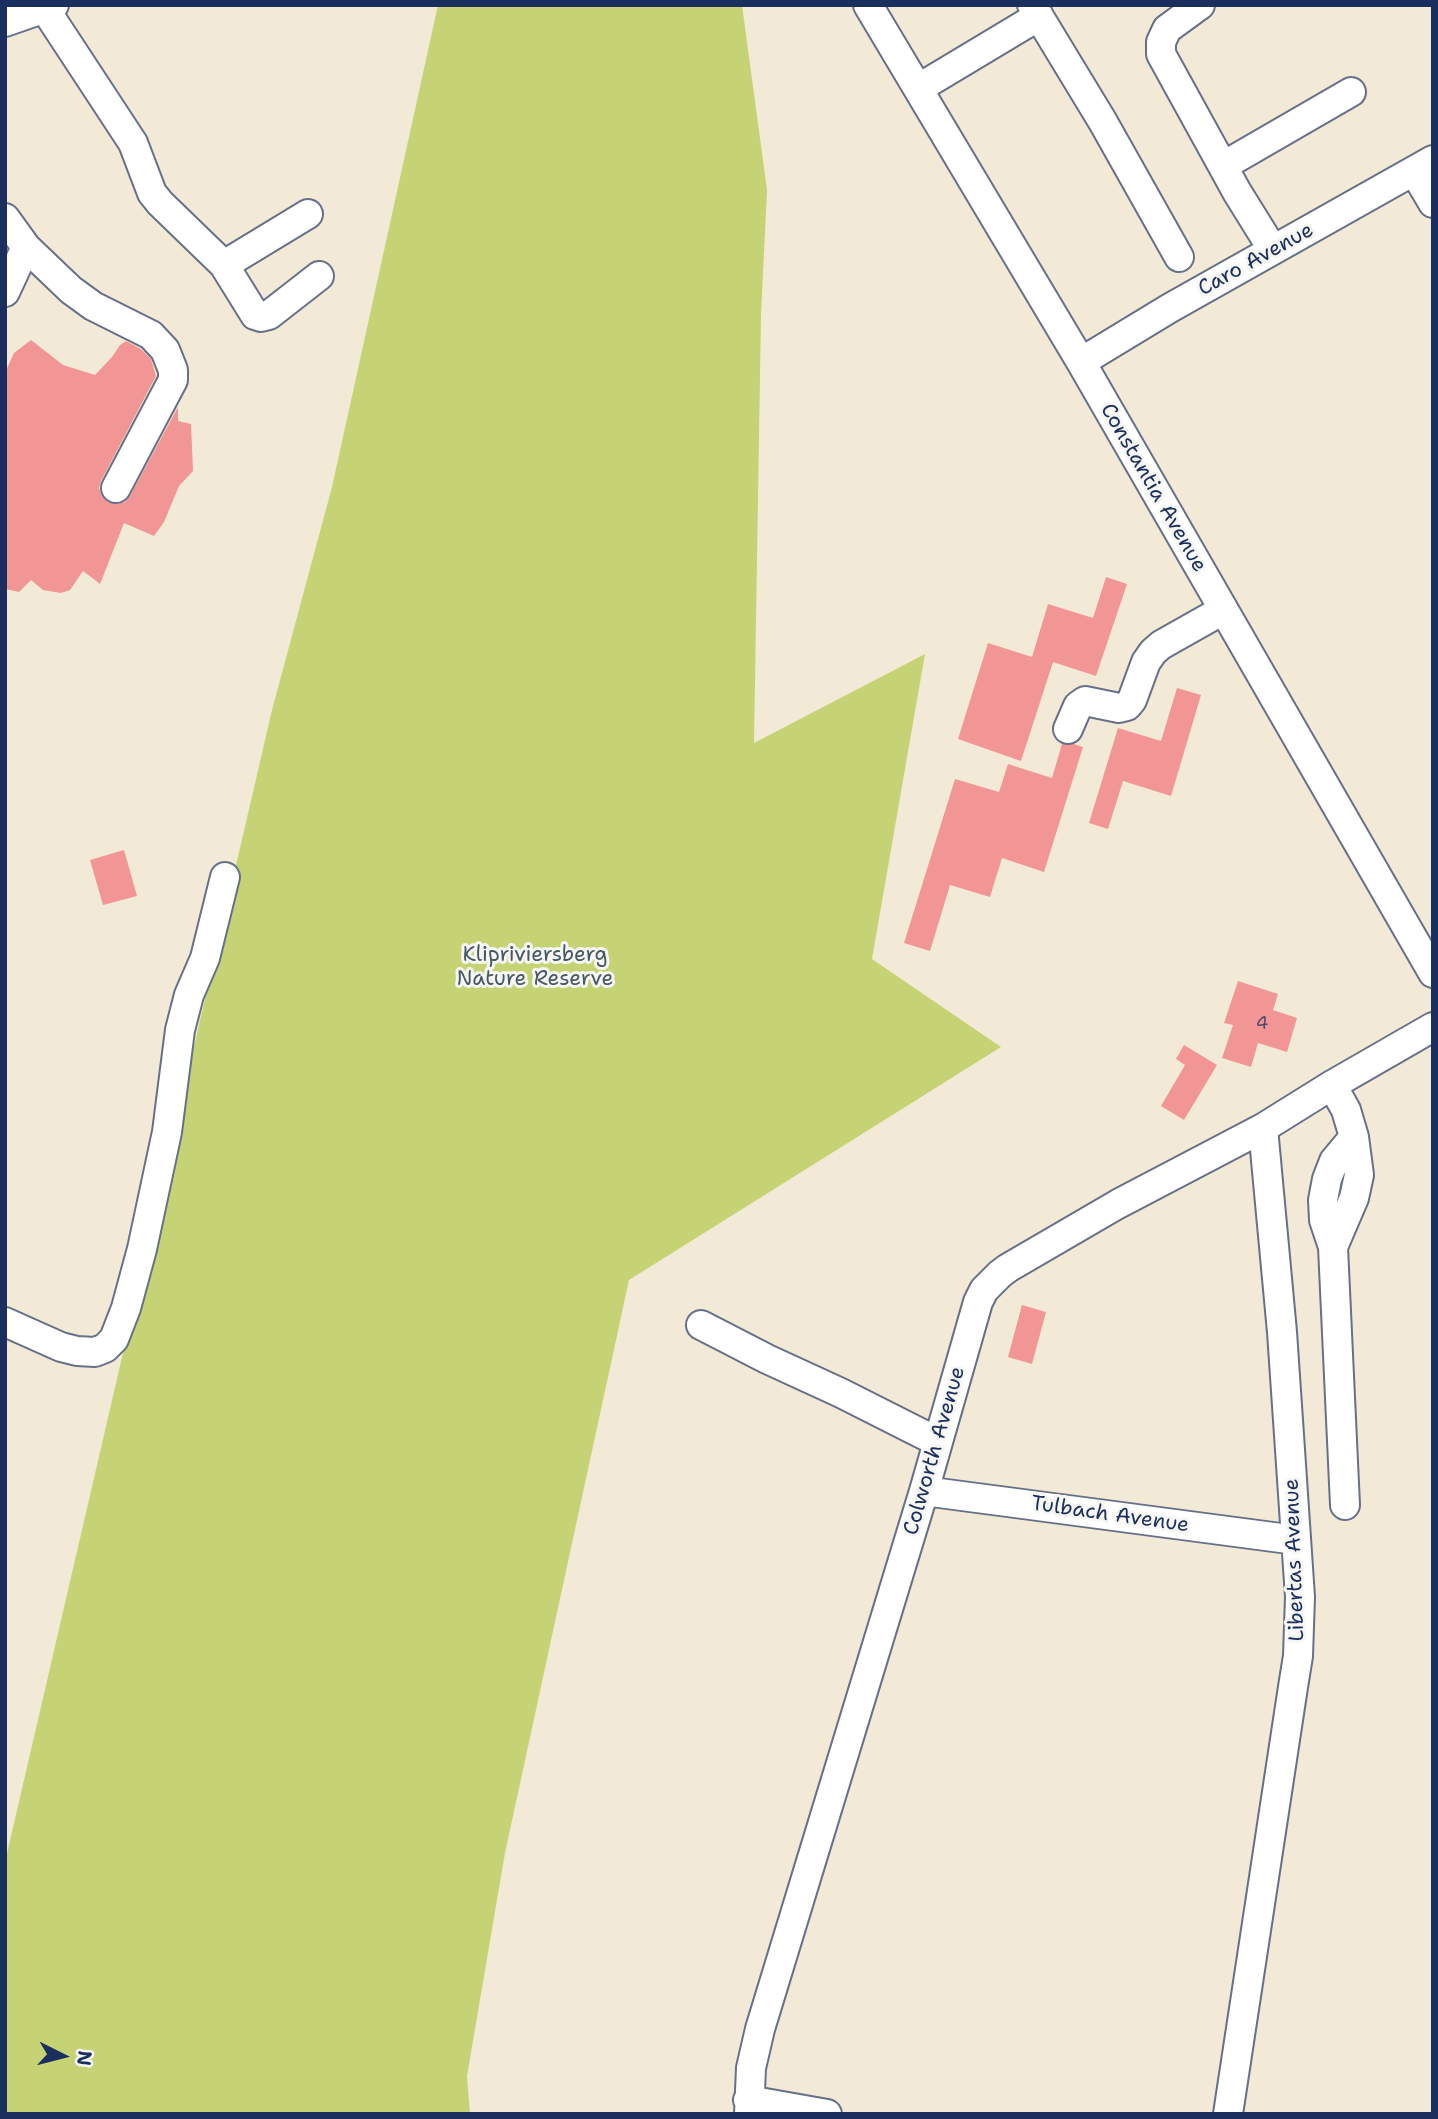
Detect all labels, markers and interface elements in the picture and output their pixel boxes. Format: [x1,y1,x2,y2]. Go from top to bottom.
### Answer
street label: Caro Avenue [1194,218,1318,302]
street label: Constantia Avenue [1094,399,1212,577]
park label: Klipriviersberg Nature Reserve [457,943,613,993]
house number: 4 [1256,1013,1268,1035]
street label: Colworth Avenue [899,1364,971,1538]
street label: Libertas Avenue [1280,1478,1310,1642]
street label: Tulbach Avenue [1029,1491,1191,1539]
north arrow [28,2021,98,2091]
text: N [71,2049,98,2067]

